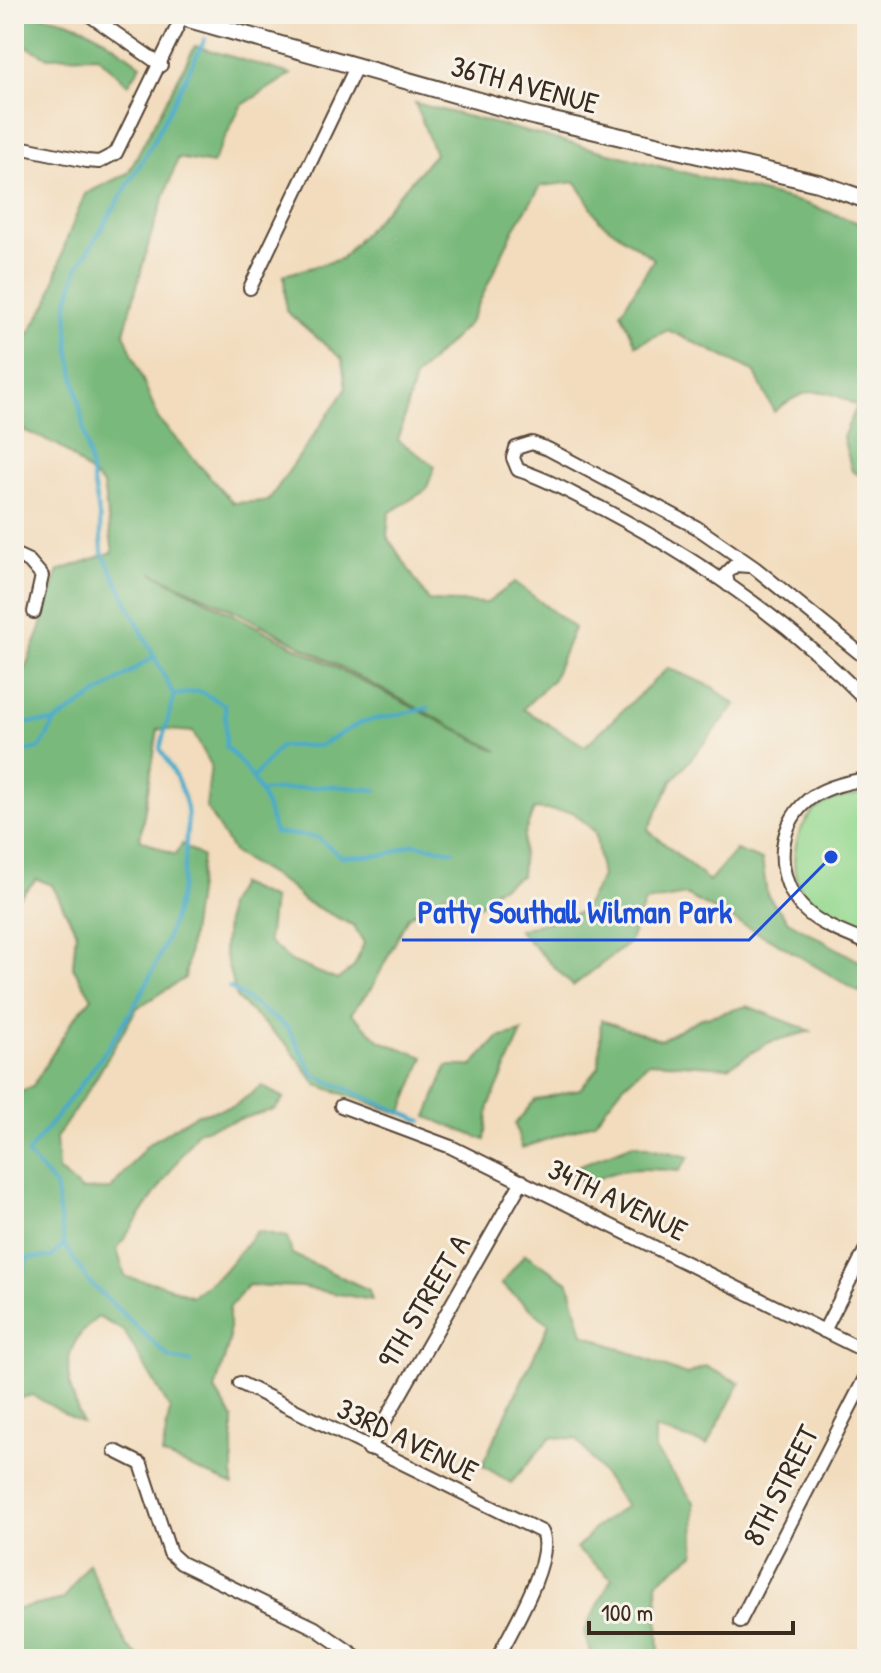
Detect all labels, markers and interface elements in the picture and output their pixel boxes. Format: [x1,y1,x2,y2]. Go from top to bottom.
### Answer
street label: 36TH AVENUE [447,45,603,123]
callout: Patty Southall Wilman Park [402,884,749,940]
text: Patty Southall Wilman Park [418,890,733,934]
street label: 34TH AVENUE [542,1148,694,1250]
street label: 9TH STREET A [367,1226,479,1375]
street label: 33RD AVENUE [331,1388,485,1490]
street label: 8TH STREET [733,1417,828,1552]
scale bar [589,1585,793,1635]
text: 100 m [601,1596,653,1628]

